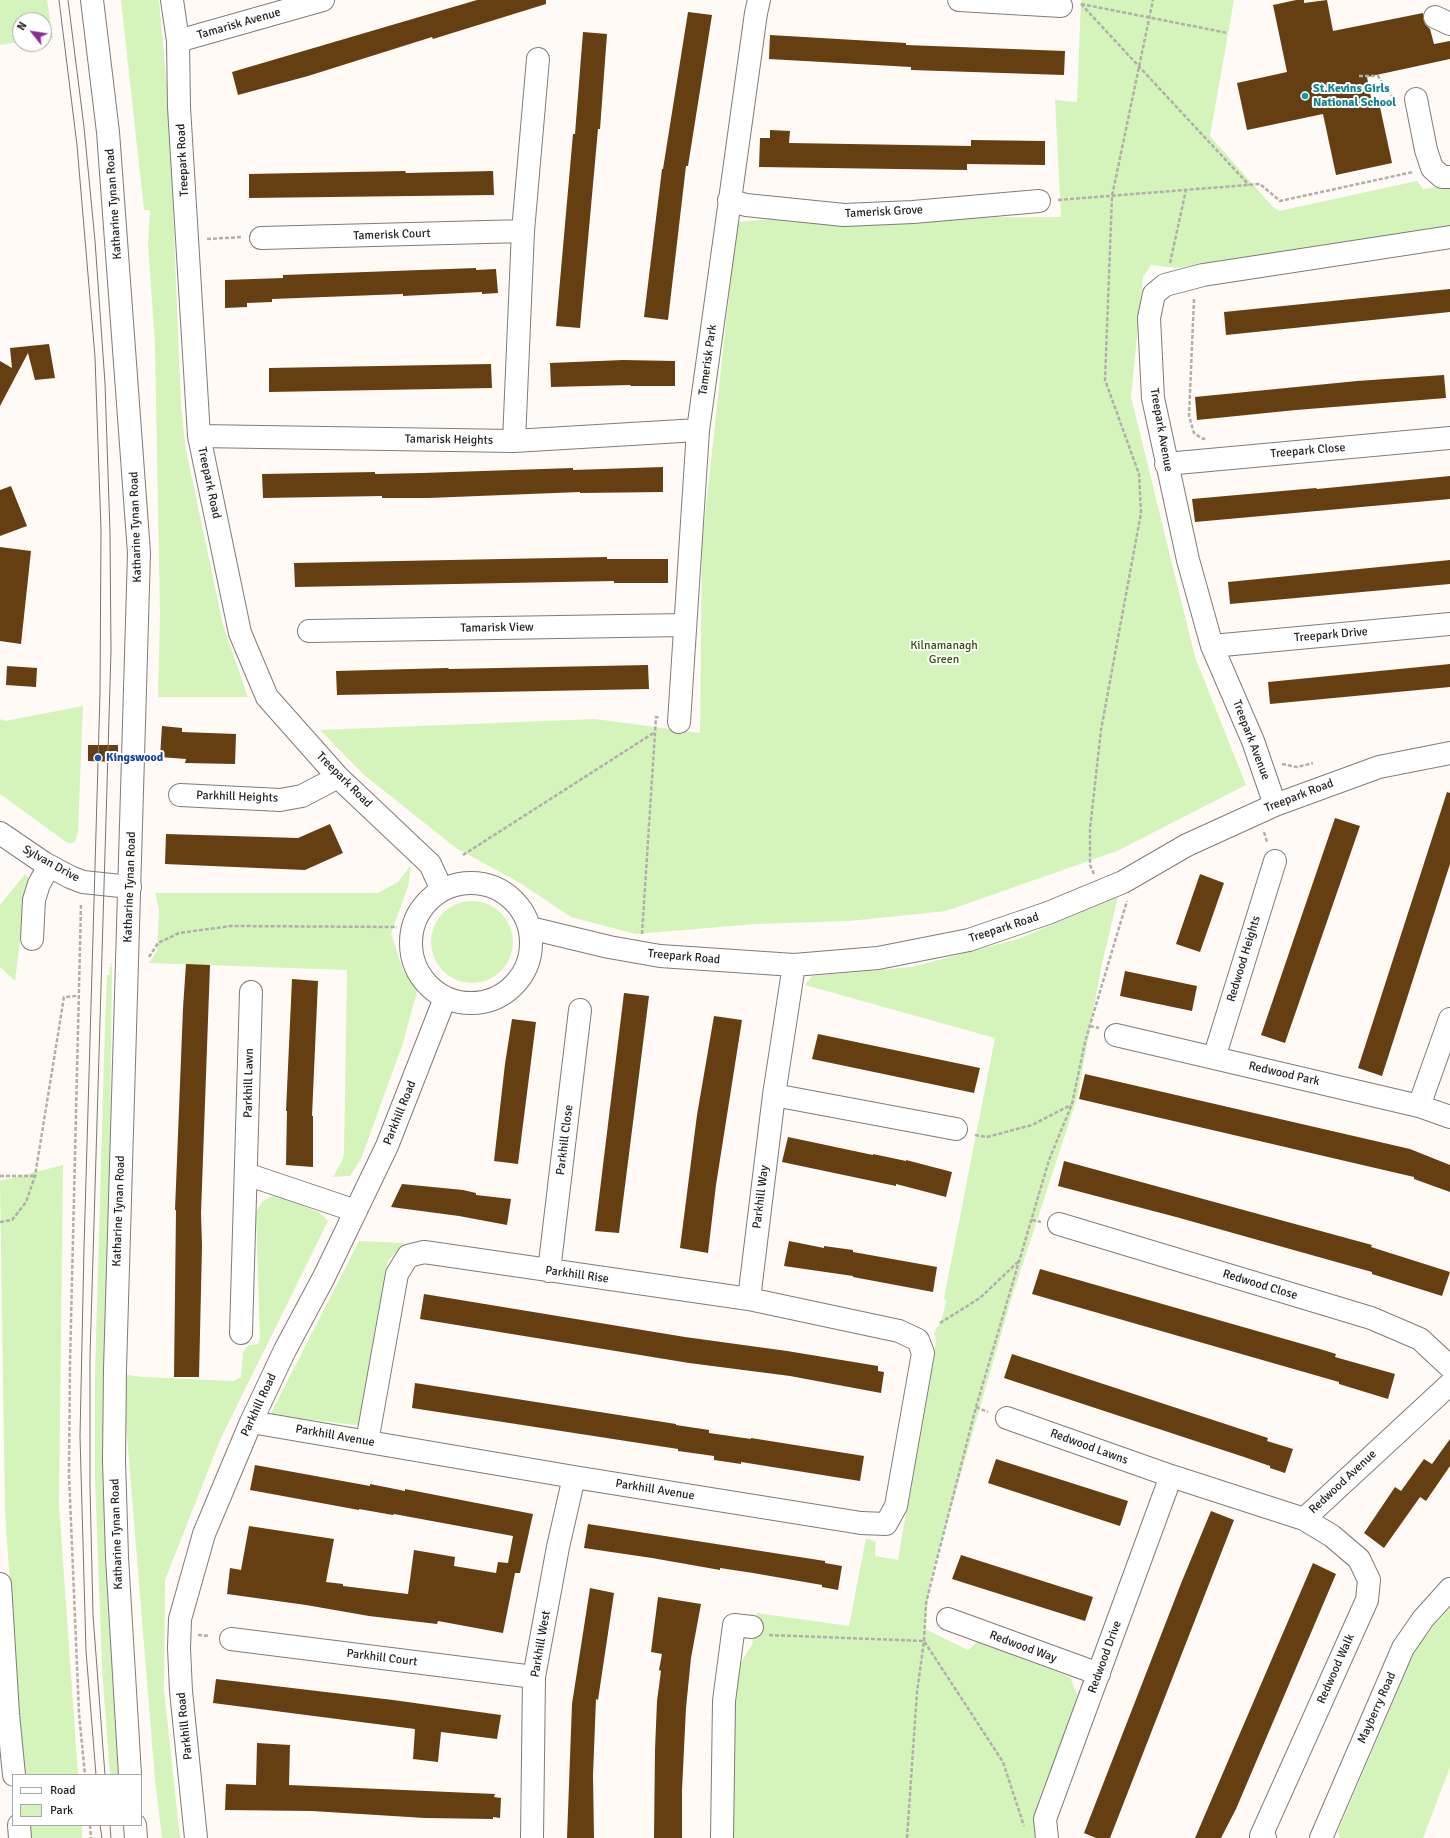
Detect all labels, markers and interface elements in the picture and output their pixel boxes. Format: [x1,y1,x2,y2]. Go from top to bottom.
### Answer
street label: Tamarisk Avenue [196,5,282,43]
north arrow [12,12,52,52]
text: N [14,20,30,33]
place label: St.Kevins Girls National School [1313,82,1396,110]
marker: St.Kevins Girls National School [1300,91,1310,101]
street label: Treepark Road [174,123,192,197]
street label: Katharine Tynan Road [103,148,125,260]
street label: Tamerisk Grove [845,203,923,221]
street label: Tamerisk Court [353,226,431,244]
street label: Tamerisk Park [696,324,720,396]
street label: Treepark Avenue [1147,387,1175,473]
street label: Tamarisk Heights [405,432,493,448]
street label: Treepark Close [1270,441,1346,461]
street label: Treepark Road [194,446,224,520]
street label: Katharine Tynan Road [127,471,145,583]
street label: Tamarisk View [460,620,534,636]
street label: Treepark Drive [1294,625,1368,645]
park label: Kilnamanagh Green [910,639,978,667]
street label: Treepark Avenue [1229,698,1273,782]
street label: Treepark Road [313,749,375,811]
place label: Kingswood [106,751,163,765]
marker: Kingswood [93,753,103,763]
street label: Treepark Road [1262,776,1336,816]
street label: Parkhill Heights [196,788,278,806]
street label: Katharine Tynan Road [121,831,139,943]
street label: Sylvan Drive [20,842,82,886]
street label: Treepark Road [967,910,1041,946]
street label: Redwood Heights [1224,914,1264,1004]
street label: Treepark Road [647,947,721,967]
street label: Parkhill Lawn [241,1048,257,1118]
street label: Redwood Park [1247,1059,1321,1089]
street label: Parkhill Road [381,1079,419,1147]
street label: Parkhill Close [554,1104,576,1176]
street label: Katharine Tynan Road [110,1155,128,1267]
street label: Parkhill Way [750,1165,772,1229]
street label: Parkhill Rise [544,1263,610,1287]
street label: Redwood Close [1221,1267,1299,1303]
street label: Parkhill Road [238,1371,280,1439]
street label: Parkhill Avenue [294,1422,376,1450]
street label: Redwood Lawns [1048,1426,1130,1468]
street label: Redwood Avenue [1306,1447,1380,1517]
street label: Parkhill Avenue [614,1477,696,1503]
street label: Katharine Tynan Road [108,1478,126,1590]
street label: Parkhill West [528,1609,554,1679]
street label: Redwood Drive [1085,1619,1125,1695]
street label: Redwood Way [987,1628,1059,1666]
street label: Redwood Walk [1314,1632,1358,1706]
street label: Parkhill Court [346,1647,418,1669]
street label: Mayberry Road [1355,1670,1399,1746]
street label: Parkhill Road [174,1691,196,1761]
legend [12,1774,142,1826]
text: Road [50,1783,76,1798]
text: Park [50,1803,73,1818]

